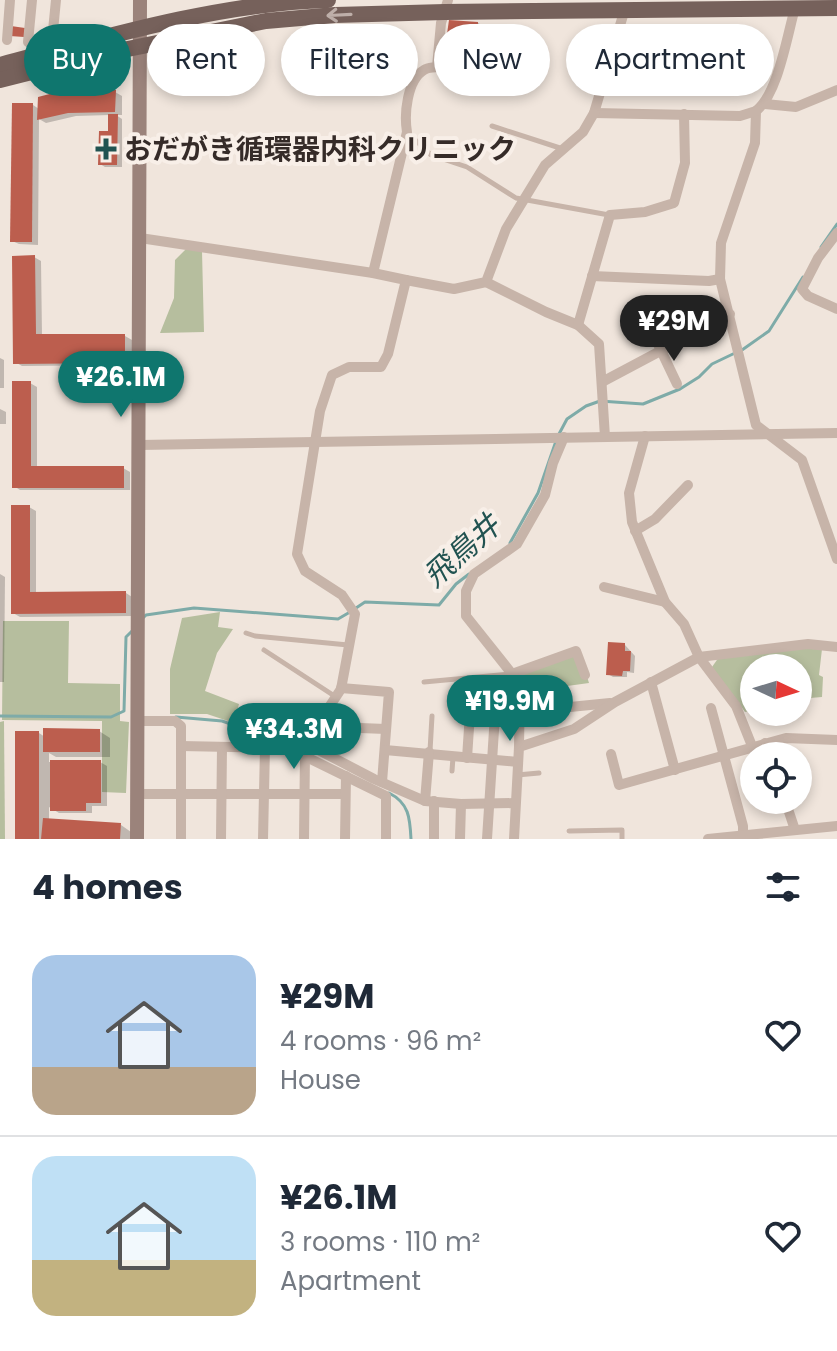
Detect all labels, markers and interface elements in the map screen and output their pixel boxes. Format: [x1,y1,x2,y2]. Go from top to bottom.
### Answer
one-way arrow [326,8,353,23]
chip: Buy [24,24,131,96]
chip: Rent [147,24,265,96]
chip: Filters [281,24,418,96]
chip: New [434,24,550,96]
chip: Apartment [566,24,774,96]
place label: おだがき循環器内科クリニック [124,130,516,169]
marker: おだがき循環器内科クリニック [95,138,117,160]
pin: ¥29M [627,295,721,363]
text: ¥29M [638,303,710,339]
pin: ¥26.1M [56,351,186,419]
text: ¥26.1M [76,359,166,395]
water label: 飛鳥井 [414,503,512,597]
north arrow [740,654,812,726]
map controls [740,654,812,814]
pin: ¥19.9M [445,675,575,743]
text: ¥19.9M [465,683,555,719]
pin: ¥34.3M [229,703,359,771]
text: ¥34.3M [245,711,343,747]
button: locate [740,742,812,814]
text: 4 homes [32,863,183,911]
icon: filters [761,865,805,909]
text: ¥29M [280,972,374,1020]
icon: home [96,987,192,1083]
icon: heart [761,1013,805,1057]
text: 4 rooms · 96 m² [280,1023,481,1059]
text: House [280,1062,361,1098]
text: ¥26.1M [280,1173,397,1221]
icon: home [96,1188,192,1284]
icon: heart [761,1214,805,1258]
text: 3 rooms · 110 m² [280,1224,480,1260]
text: Apartment [280,1263,421,1299]

